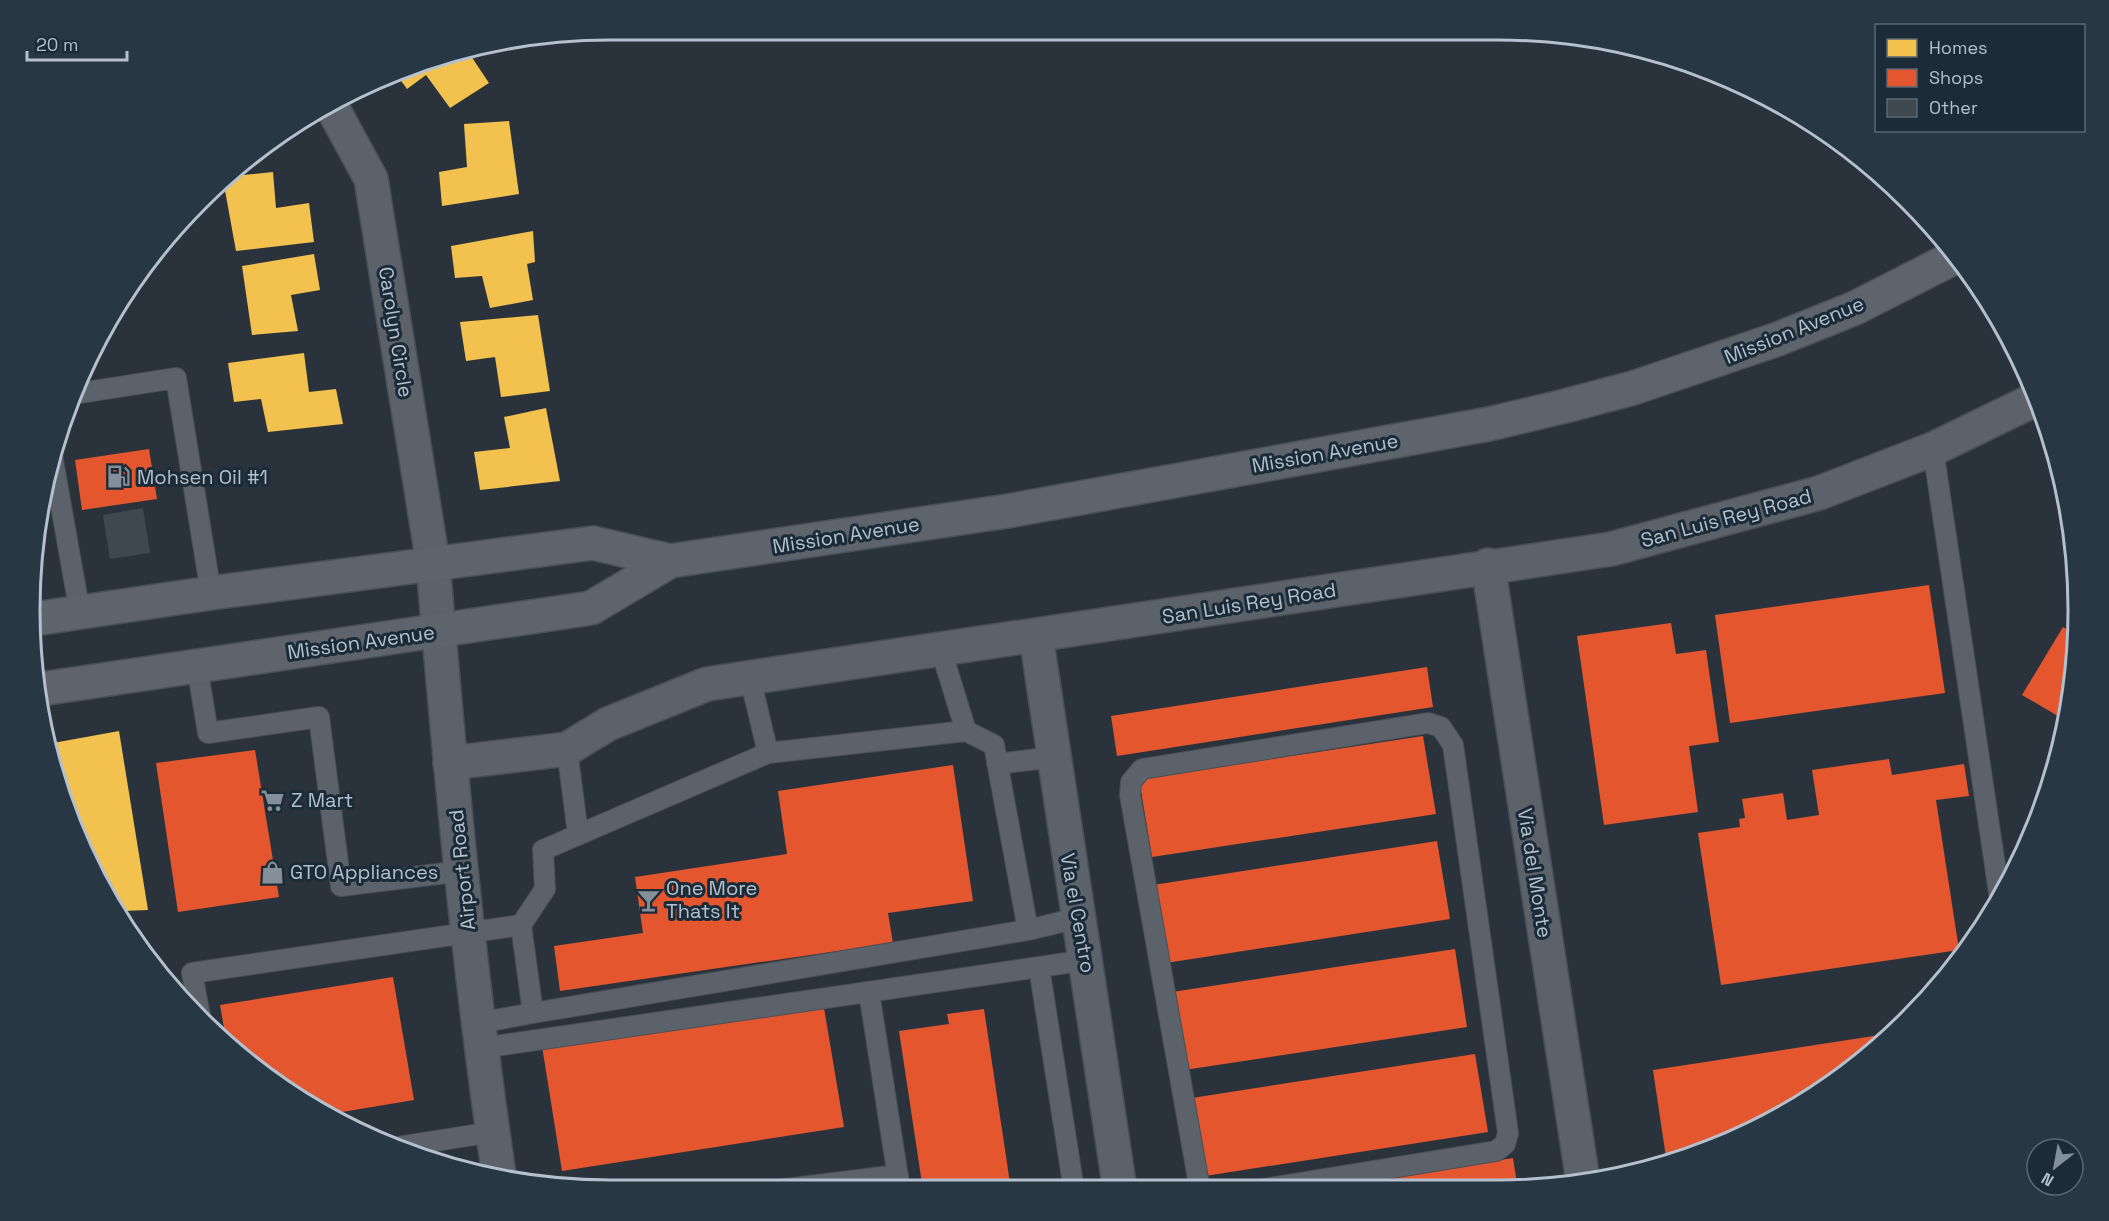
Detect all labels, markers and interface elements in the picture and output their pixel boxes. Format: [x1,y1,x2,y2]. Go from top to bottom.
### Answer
scale bar [27,24,128,62]
legend [1875,24,2085,132]
text: 20 m [36,33,79,56]
text: Homes [1929,36,1988,59]
text: Shops [1929,66,1983,89]
text: Other [1929,96,1978,119]
street label: Carolyn Circle [373,265,419,399]
street label: Mission Avenue [1720,290,1868,370]
street label: Mission Avenue [1250,427,1400,479]
fuel station icon: Mohsen Oil #1 [106,464,132,490]
place label: Mohsen Oil #1 [137,464,268,490]
street label: San Luis Rey Road [1638,483,1814,553]
street label: Mission Avenue [771,511,921,559]
street label: San Luis Rey Road [1160,576,1338,630]
street label: Mission Avenue [286,619,436,665]
supermarket icon: Z Mart [260,787,286,813]
place label: Z Mart [291,787,353,813]
street label: Via del Monte [1512,806,1558,940]
street label: Airport Road [443,808,481,932]
street label: Via el Centro [1055,851,1101,975]
shop icon: GTO Appliances [259,859,285,885]
place label: GTO Appliances [290,859,438,885]
place label: One More Thats It [666,875,757,924]
bar icon: One More Thats It [635,887,661,913]
north arrow [2025,1137,2085,1197]
text: N [2038,1168,2058,1191]

